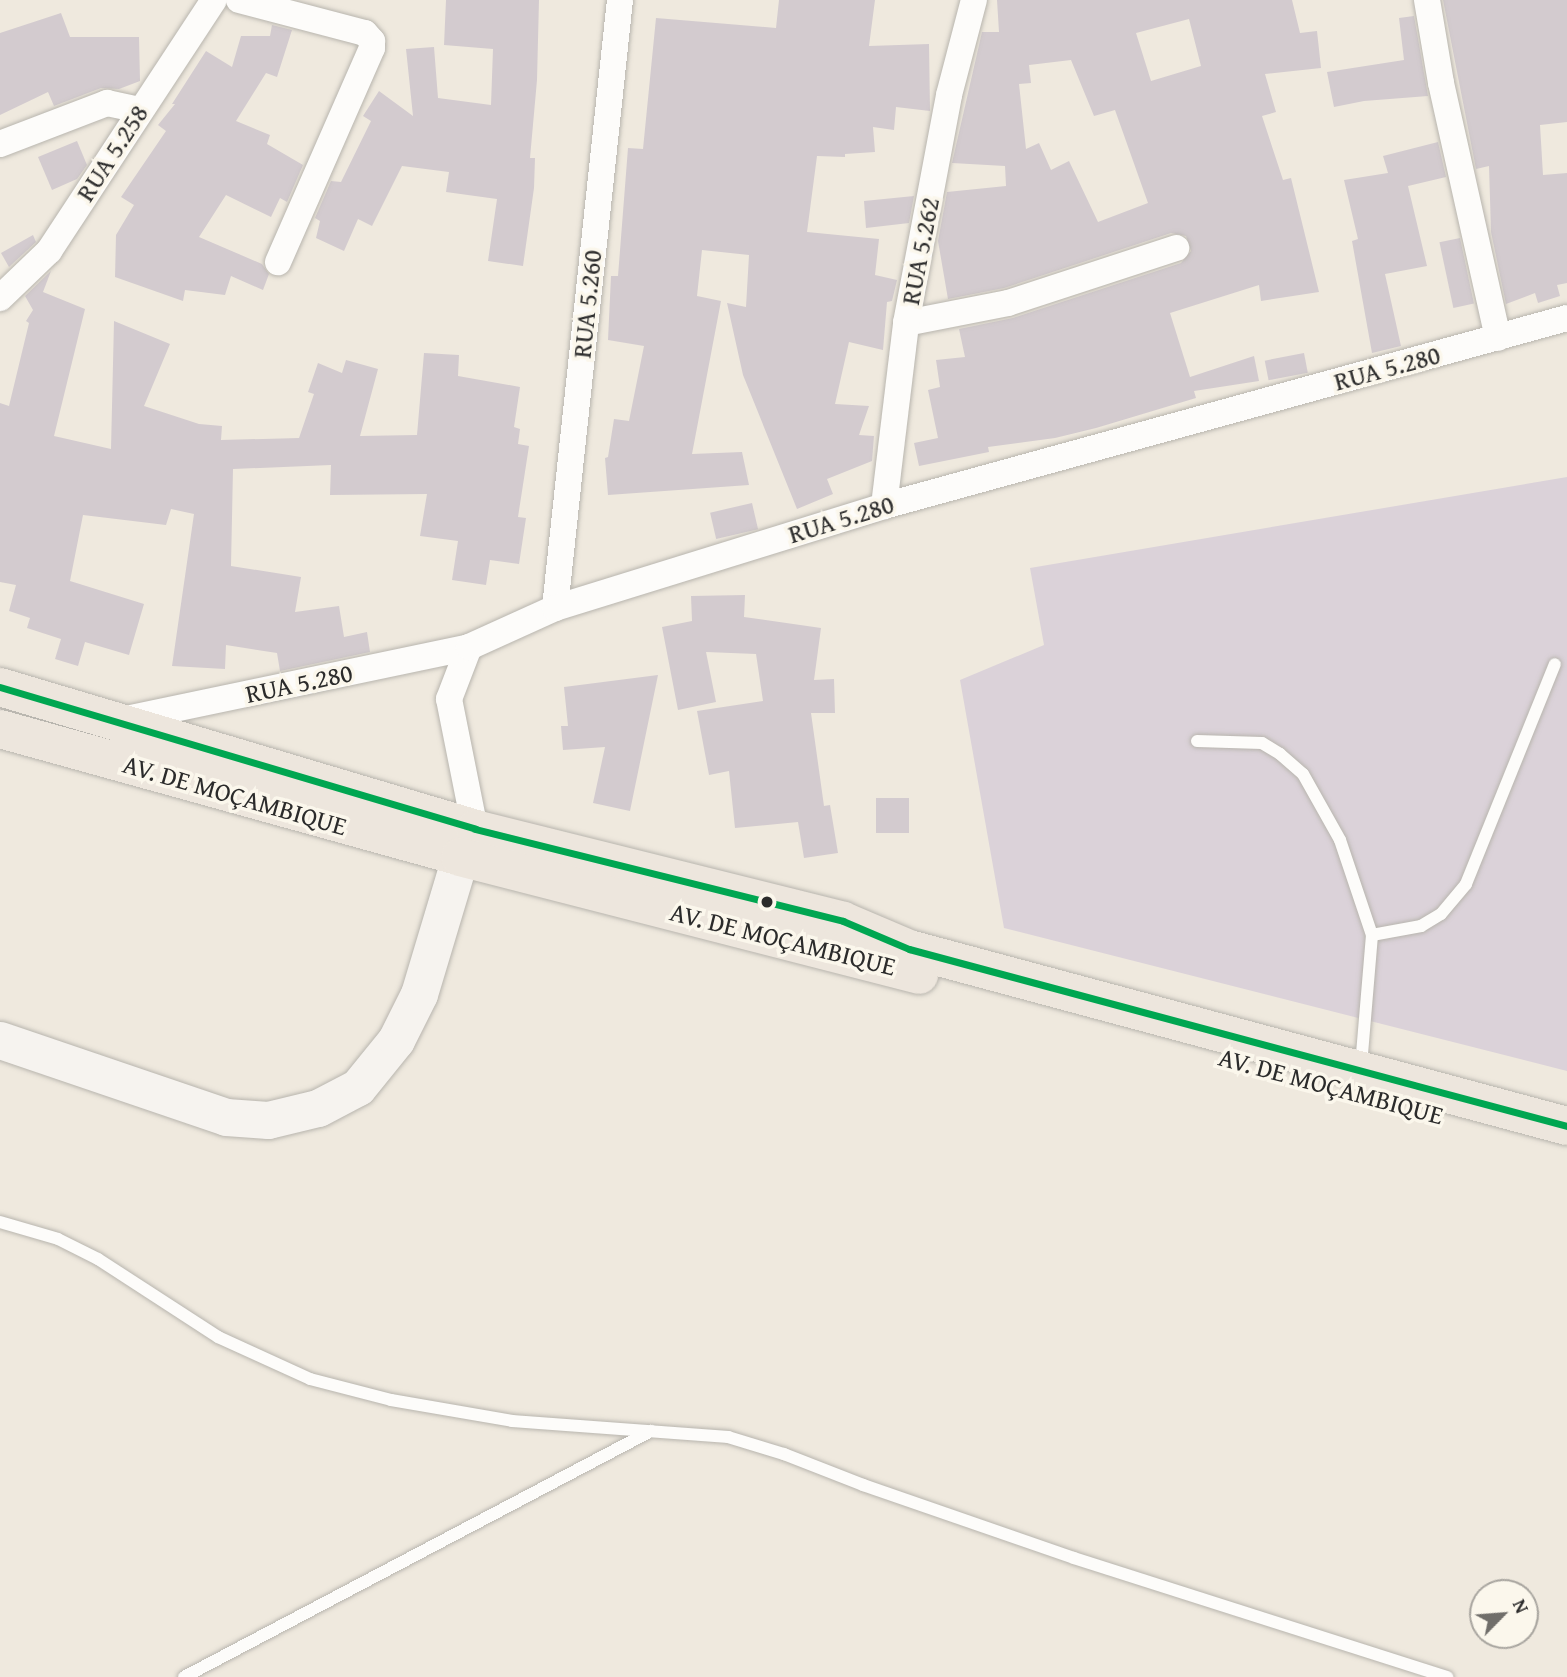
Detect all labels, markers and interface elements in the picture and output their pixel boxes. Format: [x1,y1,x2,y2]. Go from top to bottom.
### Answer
street label: RUA 5.258 [69,99,155,207]
street label: RUA 5.262 [894,195,946,307]
street label: RUA 5.260 [566,248,608,360]
street label: RUA 5.280 [1330,339,1444,397]
street label: RUA 5.280 [784,488,898,550]
street label: RUA 5.280 [243,656,355,710]
street label: AV. DE MOÇAMBIQUE [120,748,350,842]
unlabelled marker [760,895,774,909]
street label: AV. DE MOÇAMBIQUE [667,896,899,982]
street label: AV. DE MOÇAMBIQUE [1215,1041,1447,1131]
north arrow [1469,1579,1539,1649]
text: N [1506,1594,1537,1618]

